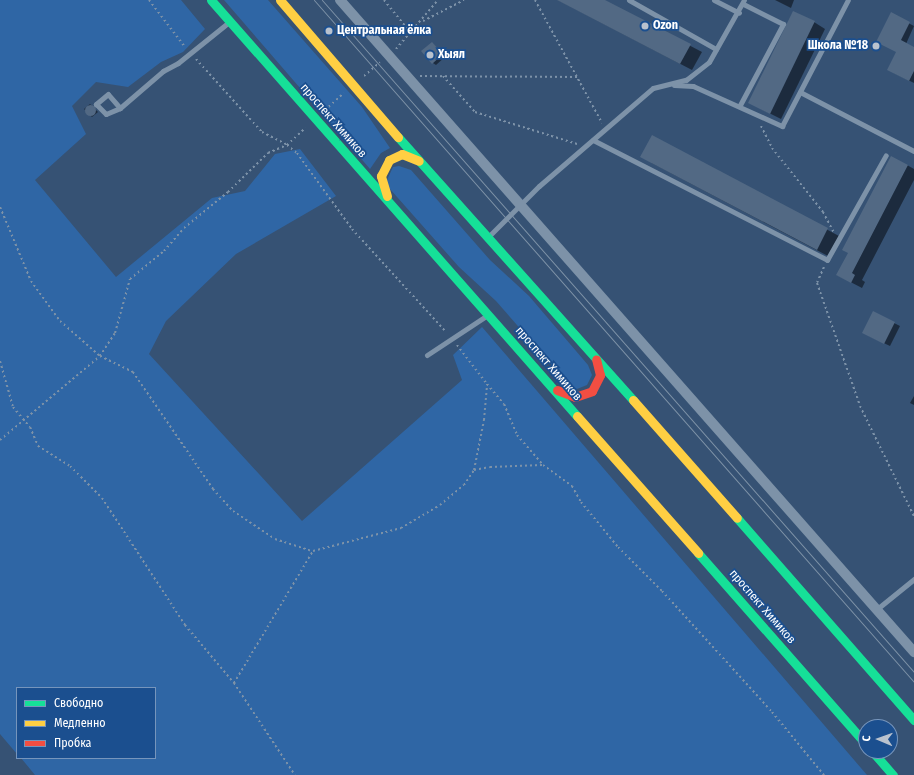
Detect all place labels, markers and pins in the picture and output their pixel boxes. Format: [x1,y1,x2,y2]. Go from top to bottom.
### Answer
place label: Ozon [653,19,678,33]
marker: Ozon [640,21,650,31]
place label: Центральная ёлка [337,24,431,38]
marker: Центральная ёлка [324,26,334,36]
place label: Школа №18 [808,39,868,53]
marker: Школа №18 [871,41,881,51]
place label: Хыял [438,48,465,62]
marker: Хыял [425,50,435,60]

